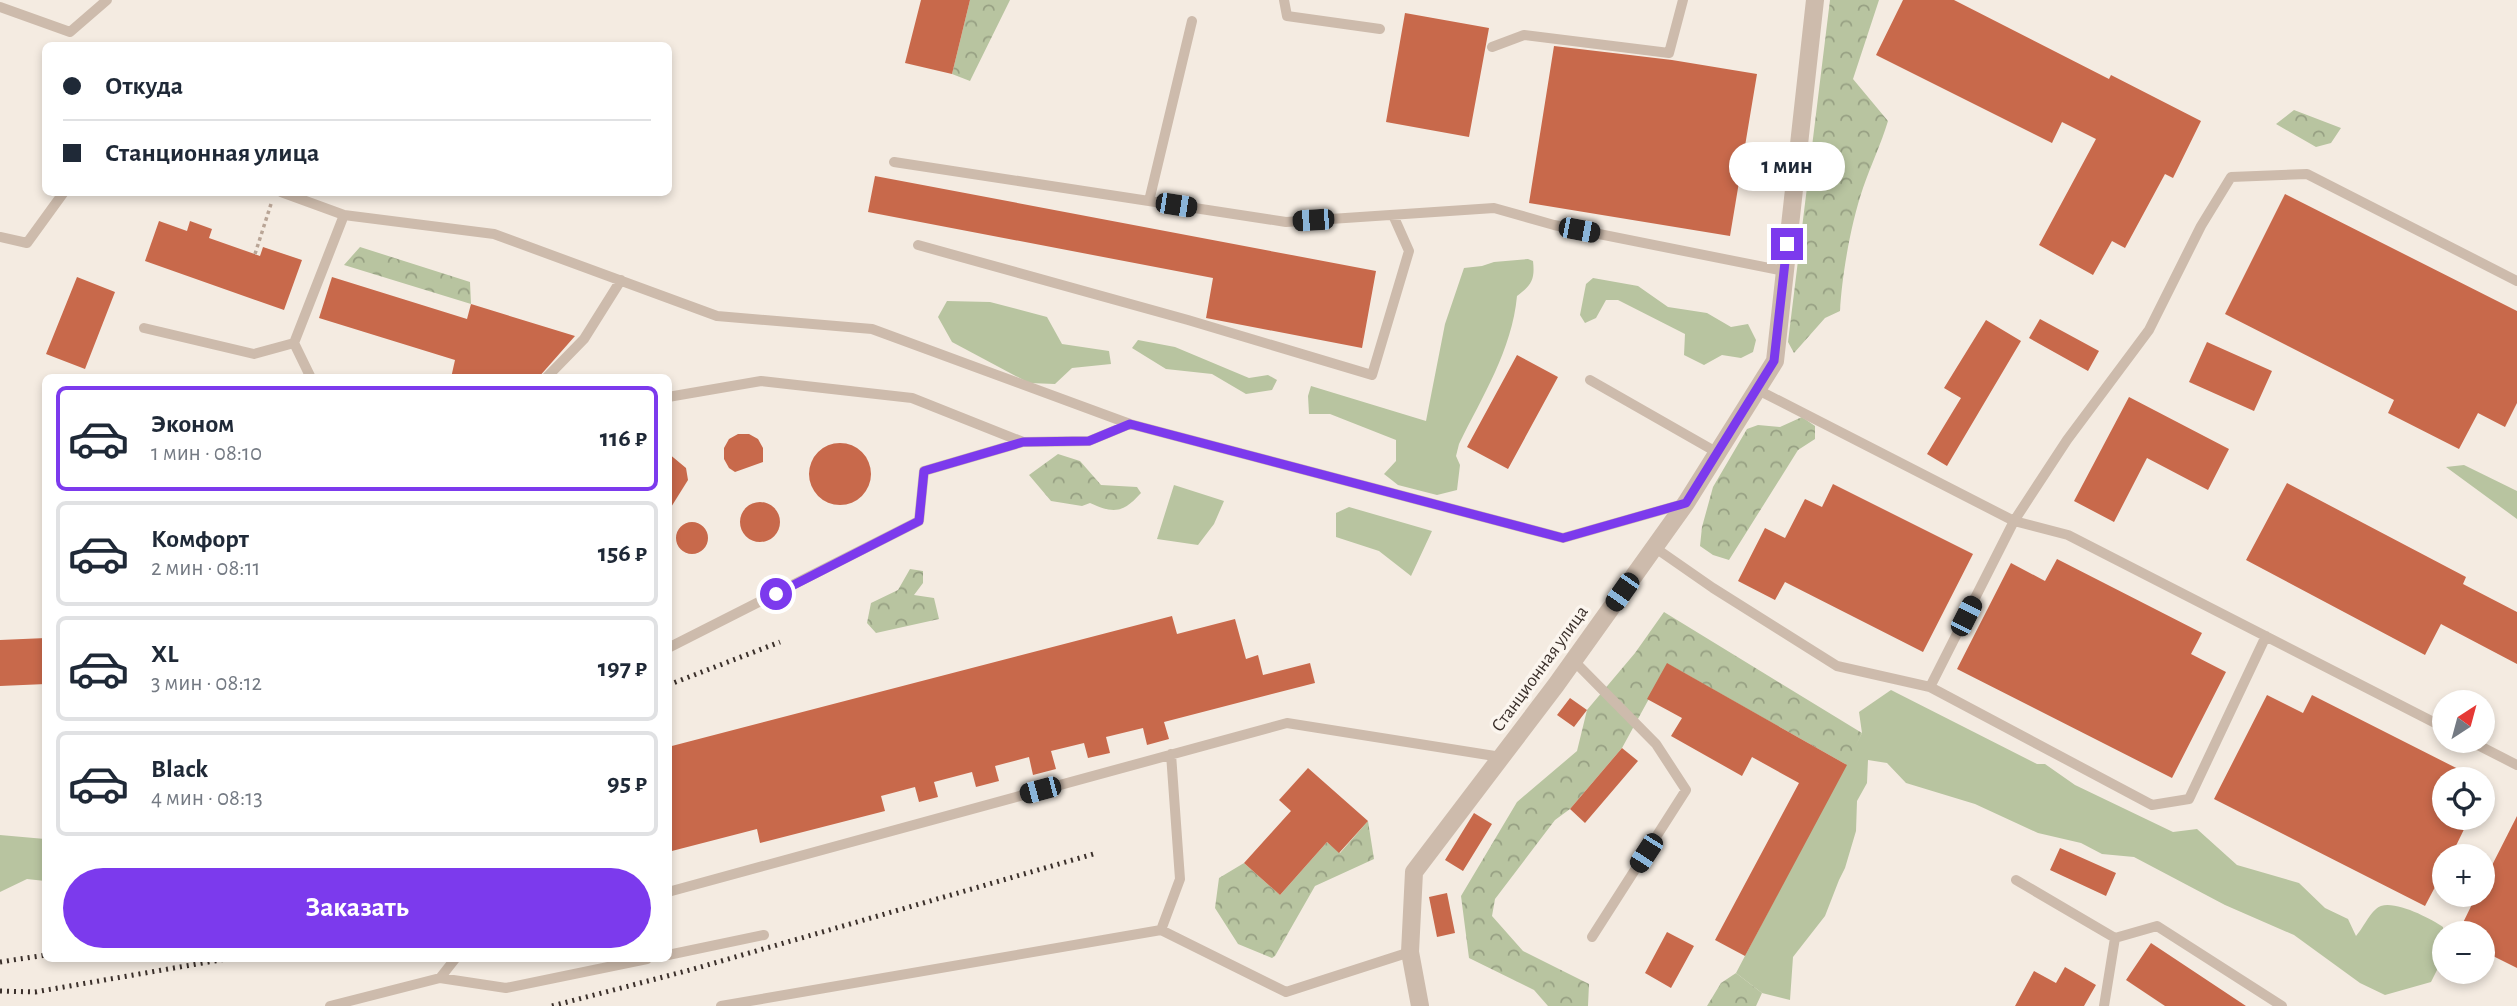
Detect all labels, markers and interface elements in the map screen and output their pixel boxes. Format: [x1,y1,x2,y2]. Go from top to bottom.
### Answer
text: Откуда [105,73,183,99]
text: Станционная улица [105,140,319,166]
callout: 1 мин [1729,142,1845,191]
text: 1 мин [1761,155,1813,178]
car [1154,191,1199,219]
car [1292,208,1335,232]
car [1557,216,1602,244]
route end [1771,228,1803,260]
icon: car [67,407,130,470]
text: Эконом [151,411,234,437]
text: 116 ₽ [600,425,647,451]
text: 1 мин · 08:10 [151,442,262,465]
icon: car [67,522,130,585]
text: Комфорт [151,526,249,552]
text: 156 ₽ [598,540,647,566]
text: 2 мин · 08:11 [151,557,260,580]
car [1602,569,1643,615]
route start [760,578,792,610]
car [1948,593,1985,639]
street label: Станционная улица [1488,602,1592,736]
icon: car [67,637,130,700]
text: XL [151,641,178,667]
text: 197 ₽ [598,655,647,681]
text: 3 мин · 08:12 [151,672,262,695]
north arrow [2432,690,2496,752]
map controls [2432,690,2495,984]
icon: car [67,752,130,815]
text: Black [151,756,208,782]
button: locate [2432,767,2495,830]
text: 95 ₽ [607,770,647,796]
car [1017,774,1064,806]
text: 4 мин · 08:13 [151,787,263,810]
car [1626,830,1667,876]
button: + [2432,844,2495,907]
button: Заказать [63,868,651,948]
button: − [2432,921,2495,984]

